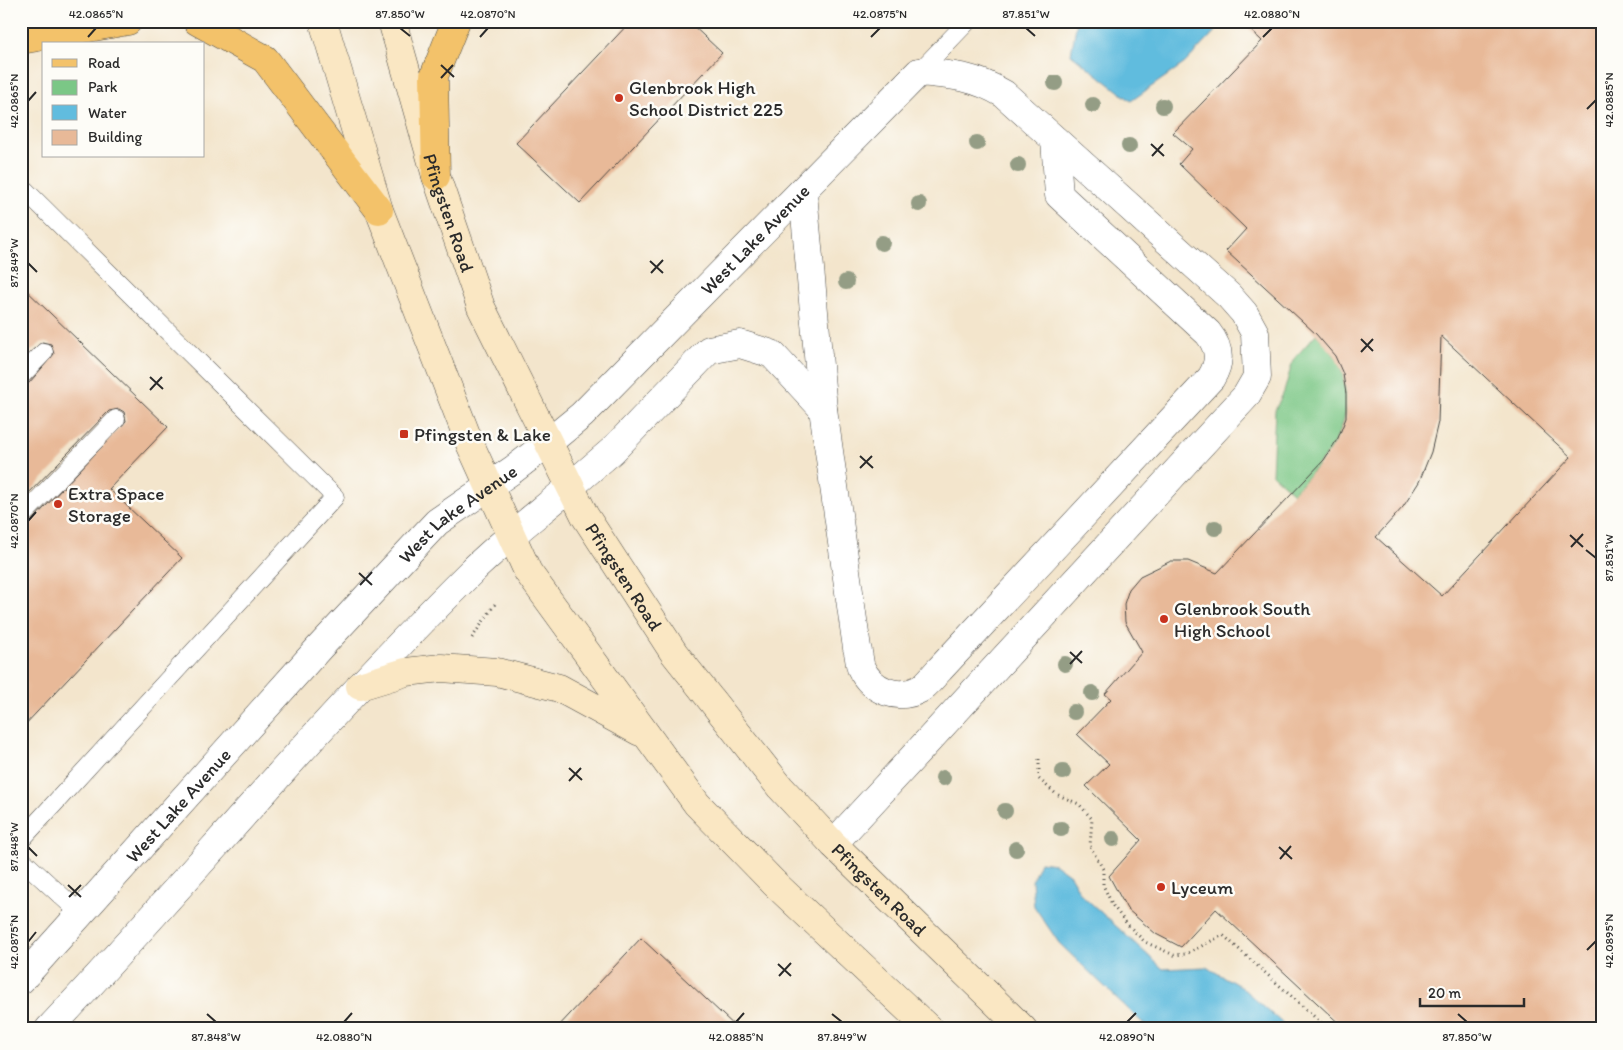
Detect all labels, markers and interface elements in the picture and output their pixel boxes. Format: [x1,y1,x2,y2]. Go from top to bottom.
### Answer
text: 42.0865°N [69,7,123,21]
text: 87.850°W [375,7,425,21]
text: 42.0870°N [460,7,516,21]
text: 42.0875°N [853,7,907,21]
text: 87.851°W [1002,7,1050,21]
text: 42.0880°N [1244,7,1300,21]
legend [42,42,205,158]
text: Road [88,54,121,72]
text: 42.0885°N [1602,73,1616,127]
text: 42.0865°N [7,74,21,128]
place label: Glenbrook High School District 225 [629,76,783,121]
text: Park [88,78,118,96]
marker: Glenbrook High School District 225 [613,92,625,104]
text: Water [88,104,127,122]
text: Building [88,128,142,146]
street label: Pfingsten Road [418,151,479,276]
street label: West Lake Avenue [696,179,814,300]
text: 87.849°W [7,238,21,288]
place label: Pfingsten & Lake [414,423,551,446]
marker: Pfingsten & Lake [398,428,410,440]
street label: West Lake Avenue [393,459,522,568]
place label: Extra Space Storage [68,482,164,527]
text: 42.0870°N [7,493,21,549]
marker: Extra Space Storage [52,498,64,510]
street label: Pfingsten Road [580,518,668,635]
text: 87.851°W [1602,534,1616,582]
place label: Glenbrook South High School [1174,597,1311,642]
marker: Glenbrook South High School [1158,613,1170,625]
street label: West Lake Avenue [121,743,236,868]
text: 87.848°W [7,822,21,872]
street label: Pfingsten Road [827,838,932,942]
place label: Lyceum [1171,876,1233,899]
marker: Lyceum [1155,881,1167,893]
text: 42.0895°N [1602,914,1616,968]
text: 42.0875°N [7,915,21,969]
scale bar [1420,975,1524,1007]
text: 20 m [1428,984,1462,1002]
text: 87.848°W [191,1030,241,1044]
text: 42.0880°N [316,1030,372,1044]
text: 42.0885°N [709,1030,763,1044]
text: 87.849°W [817,1030,867,1044]
text: 42.0890°N [1099,1030,1155,1044]
text: 87.850°W [1442,1030,1492,1044]

